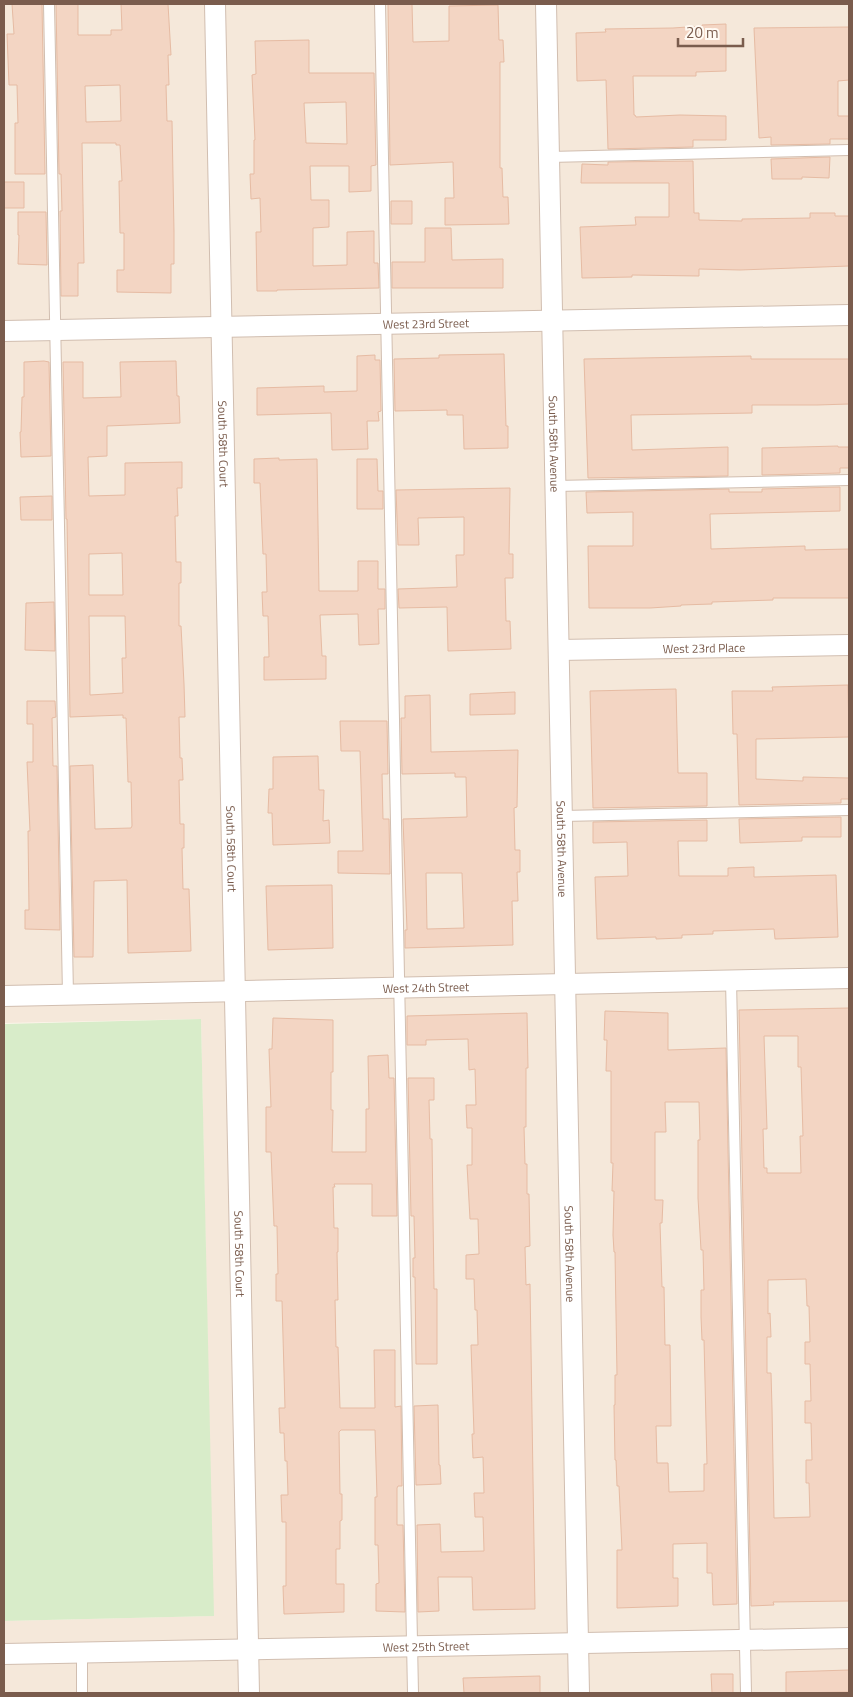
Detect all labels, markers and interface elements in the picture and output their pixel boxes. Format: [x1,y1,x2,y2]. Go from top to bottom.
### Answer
scale bar [678,15,743,47]
text: 20 m [686,21,719,44]
street label: West 23rd Street [383,313,470,333]
street label: South 58th Avenue [544,395,565,493]
street label: South 58th Court [213,400,234,488]
street label: West 23rd Place [663,637,745,658]
street label: South 58th Avenue [552,800,573,897]
street label: South 58th Court [222,805,242,893]
street label: West 24th Street [382,977,470,997]
street label: South 58th Avenue [560,1205,581,1302]
street label: South 58th Court [230,1210,251,1298]
street label: West 25th Street [382,1636,470,1656]

